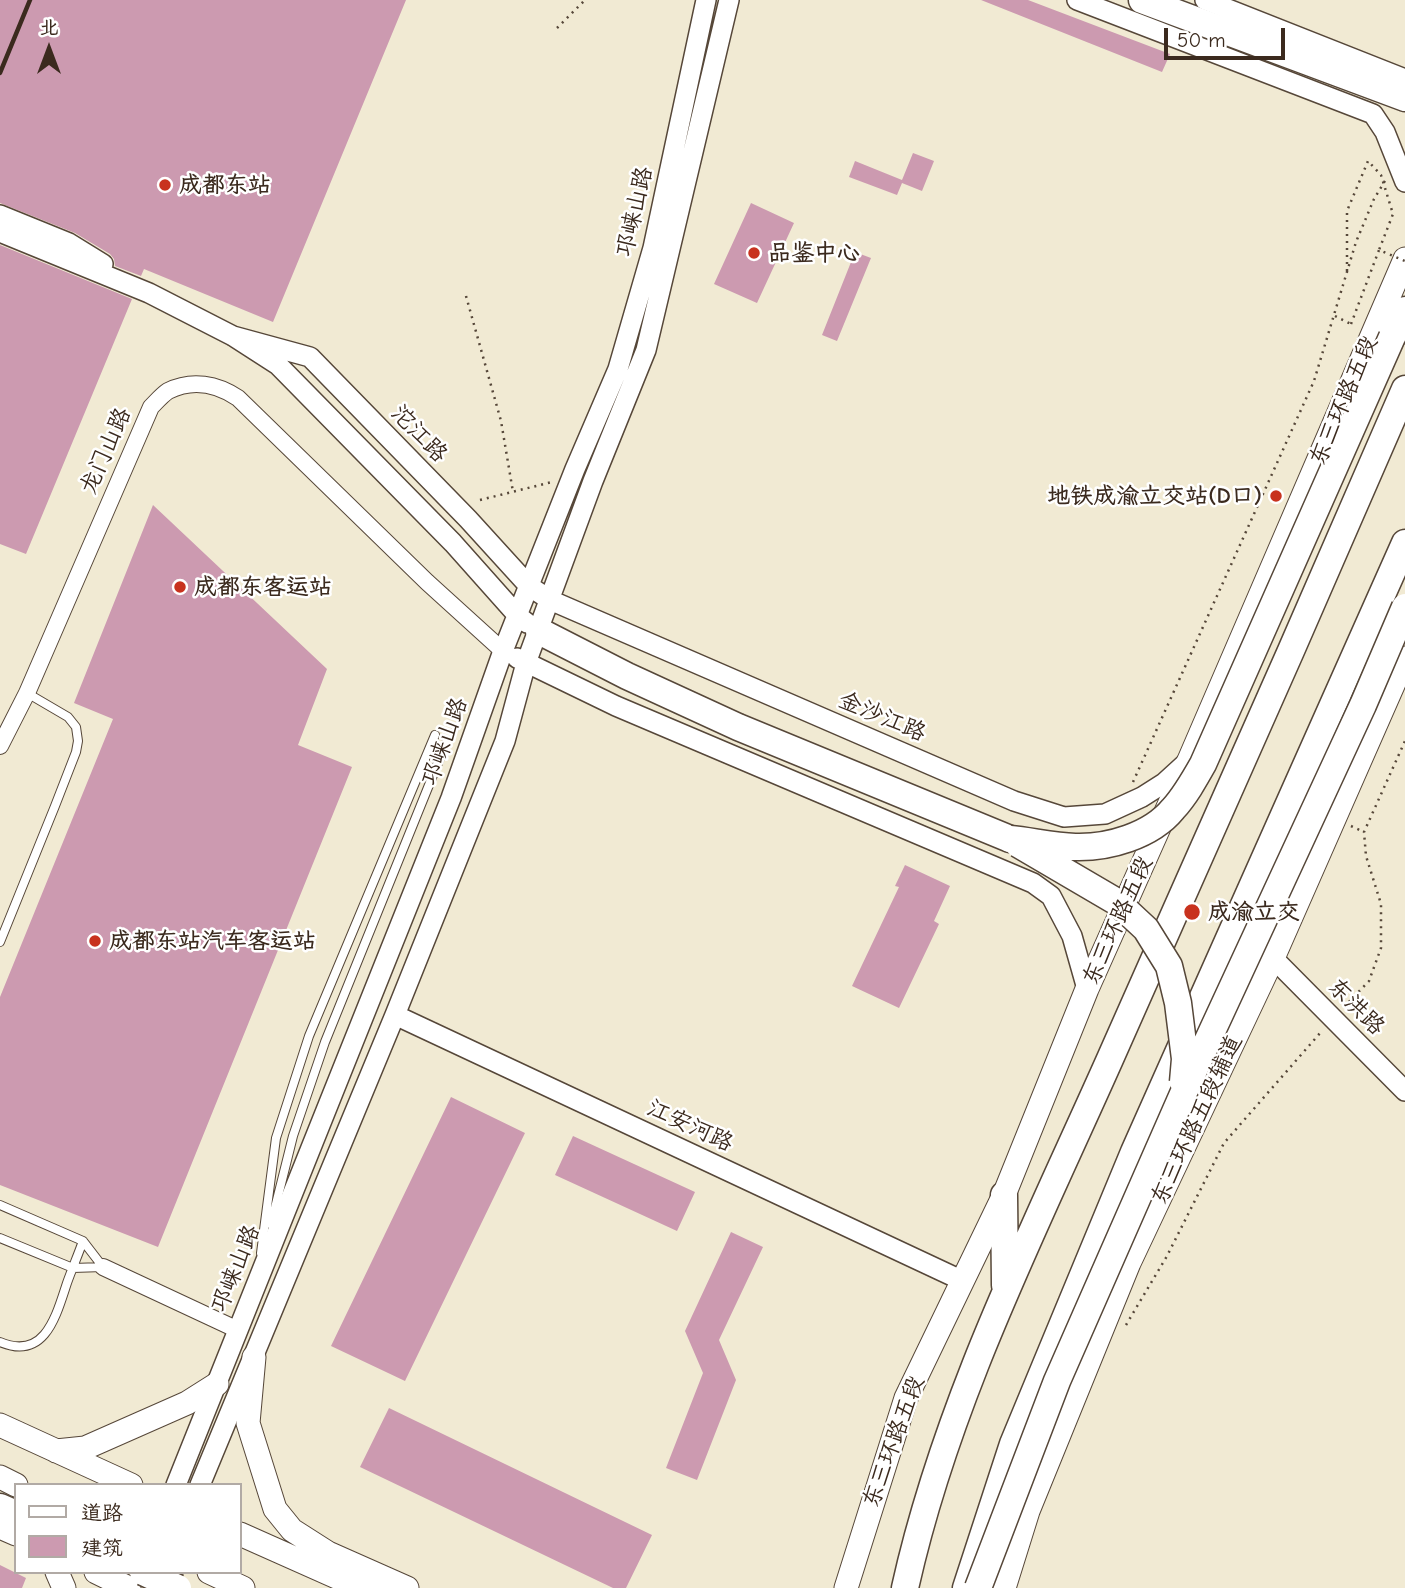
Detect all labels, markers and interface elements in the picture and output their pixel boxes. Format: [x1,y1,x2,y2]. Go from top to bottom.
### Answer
north arrow [14,14,84,84]
scale bar [1167,14,1288,58]
text: 北 [39,17,59,39]
text: 50 m [1177,28,1226,52]
street label: 邛崃山路 [611,164,659,260]
place label: 成都东站 [179,171,271,199]
marker: 成都东站 [157,177,173,193]
place label: 品鉴中心 [768,239,860,267]
marker: 品鉴中心 [746,245,762,261]
street label: 东三环路五段 [1304,332,1384,470]
street label: 沱江路 [385,400,453,468]
street label: 龙门山路 [75,403,137,499]
place label: 地铁成渝立交站(D口) [1047,482,1262,510]
marker: 地铁成渝立交站(D口) [1268,488,1284,504]
place label: 成都东客运站 [194,573,332,601]
marker: 成都东客运站 [172,579,188,595]
street label: 金沙江路 [834,686,930,748]
street label: 邛崃山路 [416,694,474,790]
street label: 东三环路五段 [1077,852,1159,990]
place label: 成渝立交 [1208,898,1300,926]
marker: 成渝立交 [1182,902,1202,922]
place label: 成都东站汽车客运站 [109,927,316,955]
marker: 成都东站汽车客运站 [87,933,103,949]
street label: 东洪路 [1322,973,1390,1041]
street label: 东三环路五段辅道 [1146,1031,1248,1209]
street label: 江安河路 [642,1094,738,1158]
street label: 邛崃山路 [206,1221,266,1317]
street label: 东三环路五段 [857,1372,931,1512]
legend [14,1483,242,1574]
text: 道路 [81,1501,123,1525]
text: 建筑 [81,1536,123,1560]

